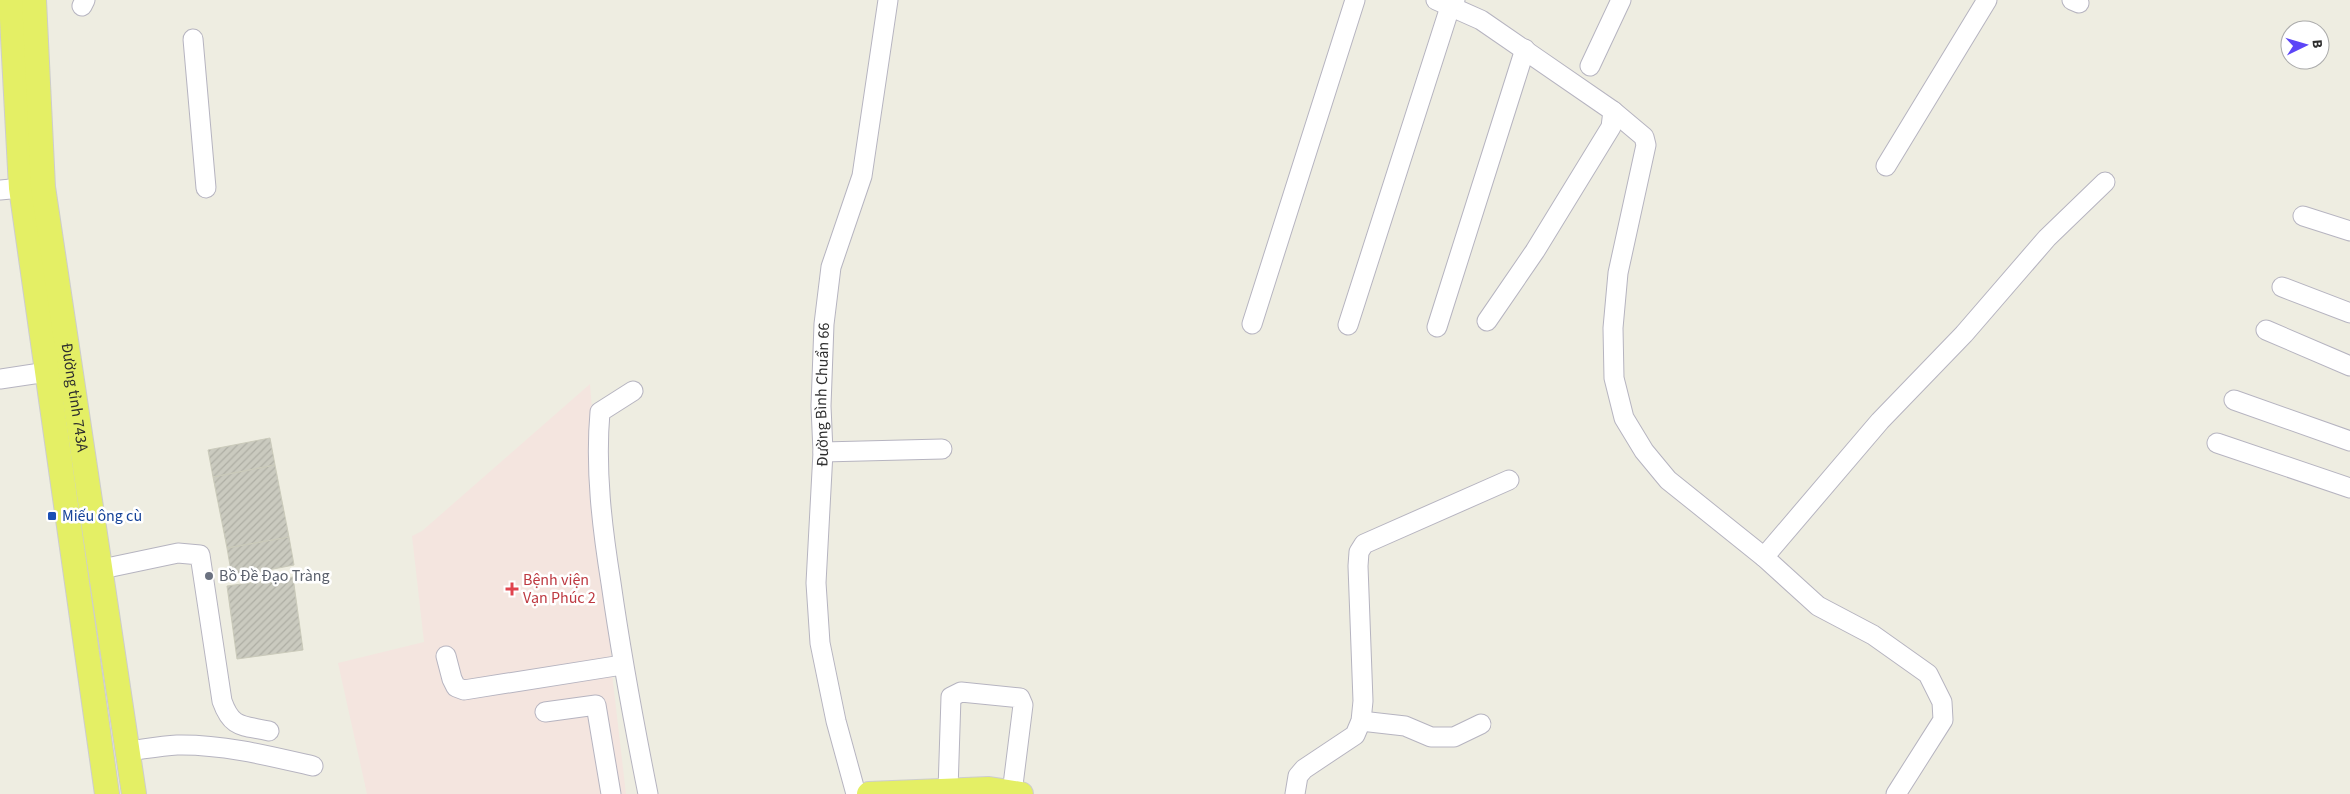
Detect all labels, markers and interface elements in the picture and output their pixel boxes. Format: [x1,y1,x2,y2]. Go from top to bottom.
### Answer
north arrow [2280,20,2330,70]
text: B [2307,39,2327,50]
street label: Đường Bình Chuẩn 66 [810,322,835,467]
street label: Đường tỉnh 743A [55,341,94,454]
place label: Miếu ông cù [62,505,142,527]
marker: Miếu ông cù [46,510,58,522]
place label: Bồ Đề Đạo Tràng [219,565,330,587]
place label: Bệnh viện Vạn Phúc 2 [523,569,596,609]
marker: Bồ Đề Đạo Tràng [203,570,215,582]
marker: Bệnh viện Vạn Phúc 2 [505,582,519,596]

